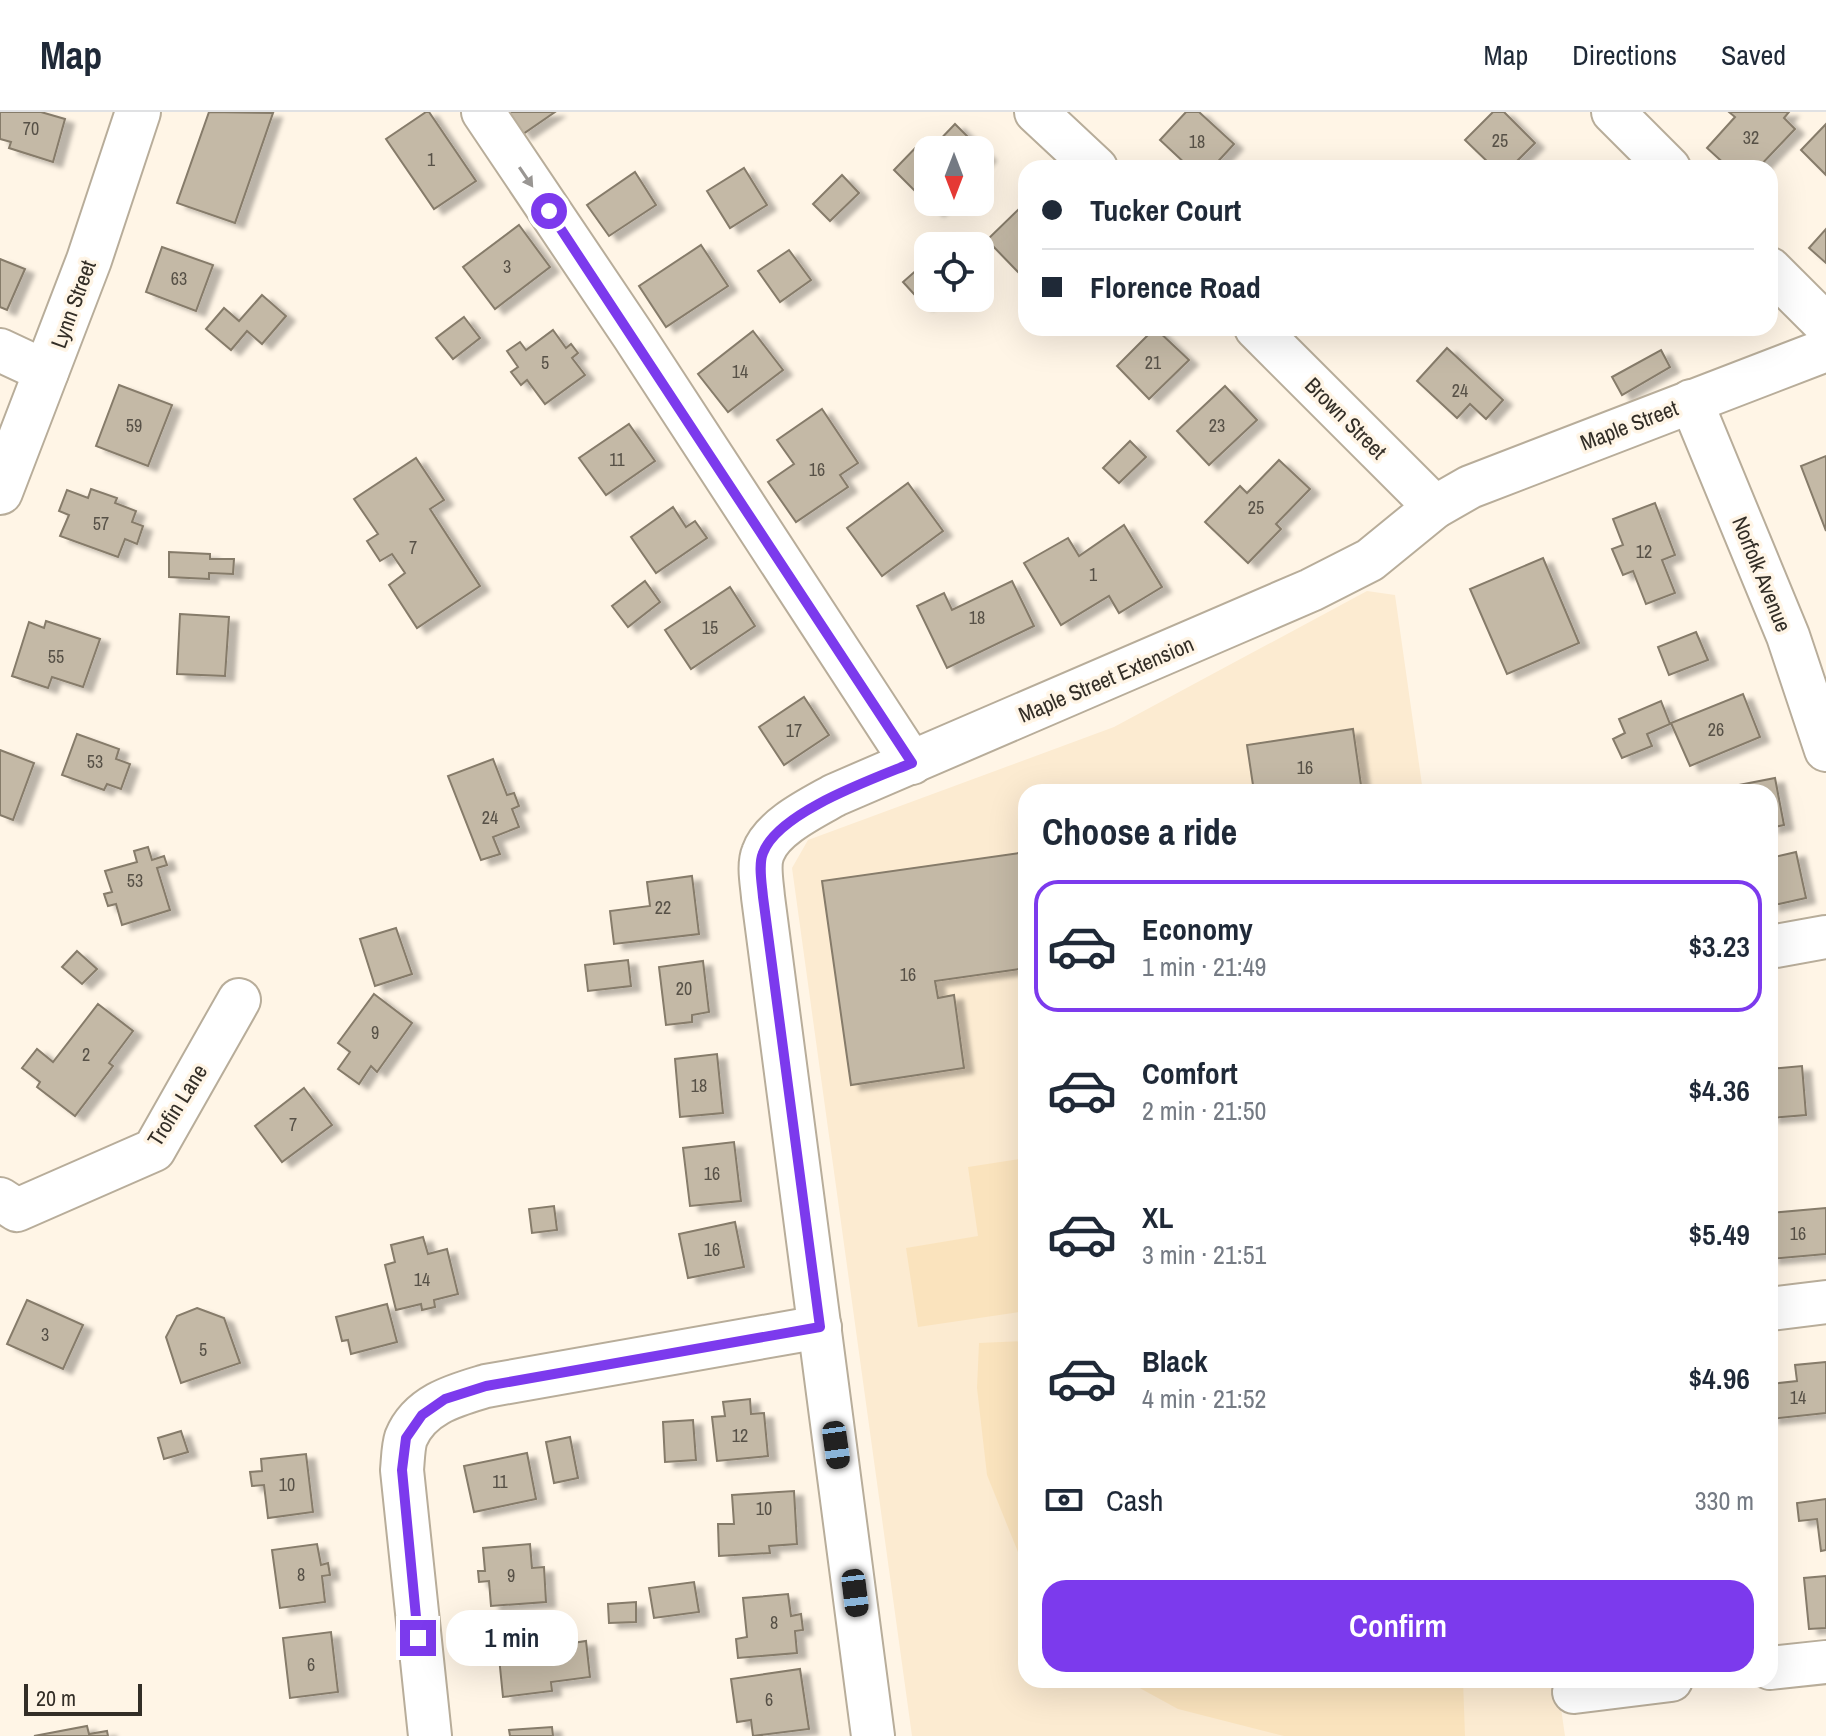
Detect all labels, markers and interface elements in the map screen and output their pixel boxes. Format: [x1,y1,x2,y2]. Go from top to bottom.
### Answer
text: Map [40,30,102,81]
text: Map [1484,36,1528,74]
text: Directions [1572,36,1677,74]
text: Saved [1721,36,1786,74]
house number: 70 [23,116,39,141]
house number: 32 [1743,125,1759,150]
house number: 25 [1492,128,1508,153]
house number: 18 [1189,129,1205,154]
north arrow [914,136,994,216]
map controls [914,136,994,312]
house number: 1 [427,147,436,172]
one-way arrow [519,166,534,187]
text: Tucker Court [1090,190,1241,230]
route start [531,193,567,229]
button: locate [914,232,994,312]
house number: 3 [503,254,511,279]
street label: Lynn Street [43,256,103,352]
house number: 63 [171,266,187,291]
text: Florence Road [1090,267,1261,307]
house number: 5 [541,350,549,375]
house number: 21 [1145,350,1162,375]
house number: 14 [732,359,748,384]
street label: Brown Street [1299,371,1393,465]
house number: 24 [1452,378,1468,403]
street label: Maple Street [1576,393,1682,457]
house number: 59 [126,413,142,438]
house number: 23 [1209,413,1225,438]
house number: 11 [609,447,625,472]
house number: 16 [809,457,825,482]
house number: 25 [1248,495,1264,520]
house number: 57 [93,511,109,536]
street label: Norfolk Avenue [1725,512,1799,636]
house number: 7 [409,535,417,560]
house number: 12 [1636,539,1652,564]
house number: 1 [1089,562,1098,587]
house number: 18 [969,605,985,630]
house number: 15 [702,615,718,640]
street label: Maple Street Extension [1014,629,1198,729]
house number: 55 [48,644,64,669]
house number: 26 [1708,717,1724,742]
house number: 17 [786,718,802,743]
house number: 53 [87,749,103,774]
house number: 16 [1297,755,1313,780]
house number: 24 [482,805,498,830]
text: Choose a ride [1042,808,1237,856]
house number: 53 [127,868,143,893]
house number: 22 [655,895,671,920]
text: Economy [1142,909,1253,949]
icon: car [1046,910,1118,982]
text: $3.23 [1688,926,1750,966]
text: 1 min · 21:49 [1142,949,1266,984]
house number: 16 [900,962,916,987]
house number: 20 [676,976,692,1001]
house number: 9 [371,1020,379,1045]
house number: 2 [82,1042,90,1067]
text: Comfort [1142,1053,1238,1093]
icon: car [1046,1054,1118,1126]
street label: Trofin Lane [140,1058,214,1152]
text: $4.36 [1688,1070,1750,1110]
house number: 18 [691,1073,707,1098]
text: 2 min · 21:50 [1142,1093,1266,1128]
house number: 7 [289,1112,297,1137]
house number: 16 [704,1161,720,1186]
text: XL [1142,1197,1173,1237]
icon: car [1046,1198,1118,1270]
text: $5.49 [1688,1214,1750,1254]
house number: 16 [1790,1221,1806,1246]
house number: 16 [704,1237,720,1262]
text: 3 min · 21:51 [1142,1237,1266,1272]
house number: 14 [414,1267,430,1292]
house number: 3 [41,1322,49,1347]
house number: 5 [199,1337,207,1362]
text: Black [1142,1341,1208,1381]
icon: car [1046,1342,1118,1414]
text: $4.96 [1688,1358,1750,1398]
text: 4 min · 21:52 [1142,1381,1266,1416]
house number: 14 [1790,1385,1806,1410]
car [821,1420,851,1470]
house number: 12 [732,1423,748,1448]
house number: 11 [492,1469,508,1494]
house number: 10 [279,1472,295,1497]
icon: cash [1042,1478,1086,1522]
text: Cash [1106,1480,1163,1520]
text: 330 m [1695,1483,1754,1518]
house number: 10 [756,1496,772,1521]
house number: 8 [297,1562,305,1587]
house number: 9 [507,1563,515,1588]
car [840,1568,870,1618]
button: Confirm [1042,1580,1754,1672]
callout: 1 min [446,1610,578,1666]
house number: 8 [770,1610,778,1635]
route end [400,1620,436,1656]
text: 1 min [485,1620,539,1655]
house number: 6 [307,1652,315,1677]
scale bar [24,1680,142,1716]
text: 20 m [36,1683,76,1713]
house number: 6 [765,1687,773,1712]

